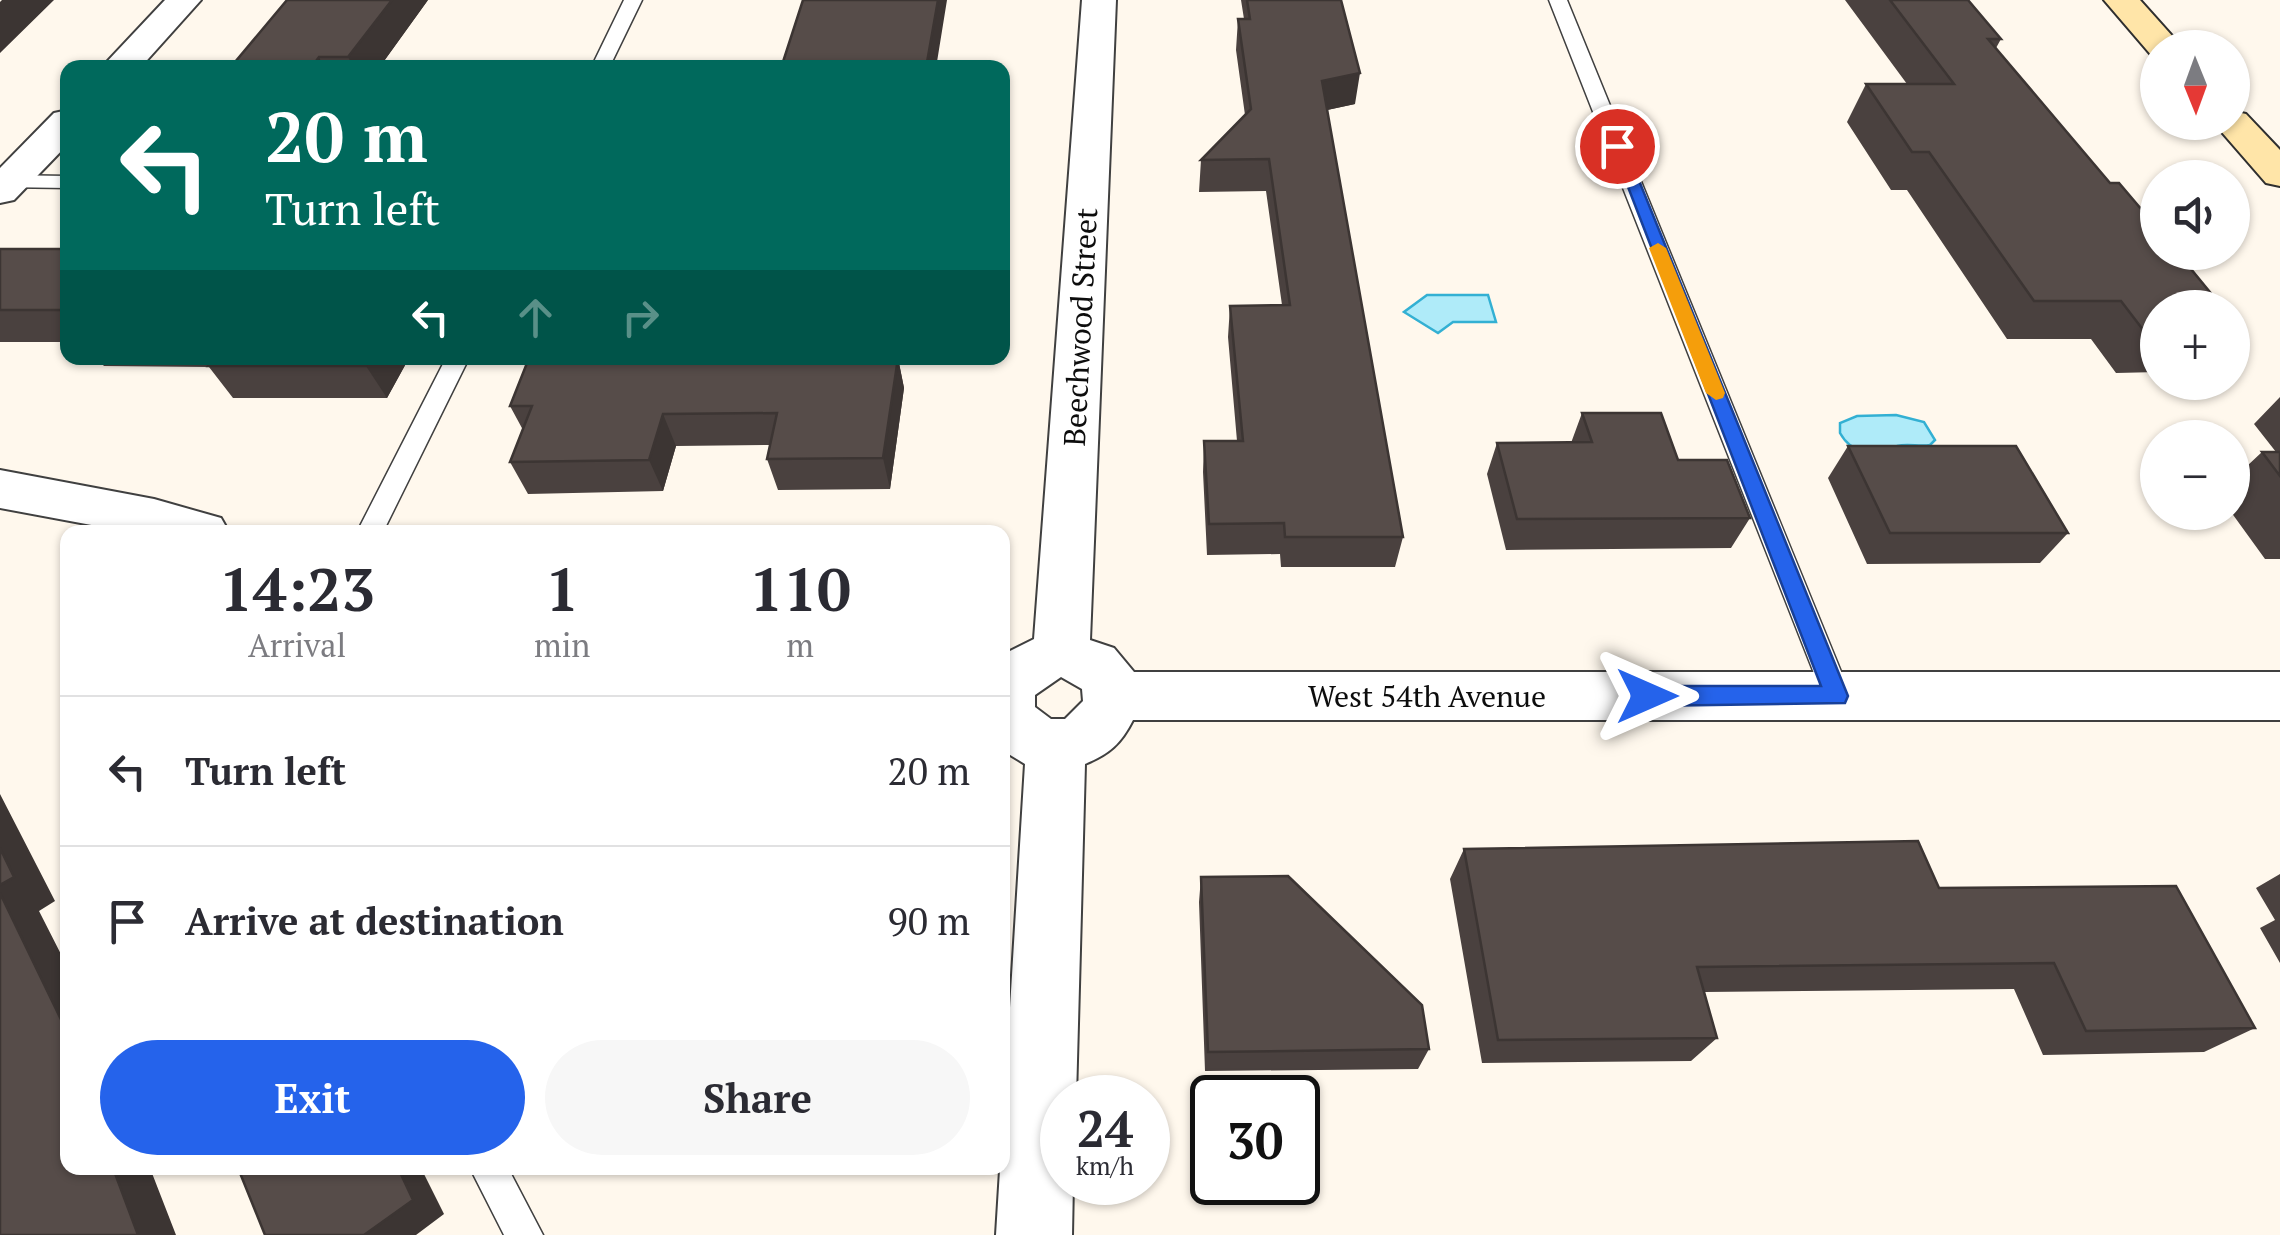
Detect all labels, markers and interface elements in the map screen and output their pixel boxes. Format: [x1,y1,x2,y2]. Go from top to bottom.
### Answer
north arrow [2140,30,2250,140]
map controls [2140,30,2250,530]
text: 20 m [265,89,428,182]
icon: left [100,100,230,230]
pin [1575,104,1660,189]
icon: arrive [1590,119,1645,174]
button: sound [2140,160,2250,270]
text: Turn left [265,178,440,238]
street label: Beechwood Street [1054,207,1106,447]
icon: left [403,290,458,345]
icon: ahead [508,290,563,345]
icon: right [613,290,668,345]
button: + [2140,290,2250,400]
button: − [2140,420,2250,530]
text: 14:23 [219,549,375,628]
text: 1 [545,549,579,628]
text: 110 [749,549,851,628]
text: Arrival [248,624,346,666]
text: min [534,624,590,666]
text: m [786,624,814,666]
position arrow [1595,644,1699,748]
street label: West 54th Avenue [1308,676,1546,716]
icon: left [100,744,155,799]
text: Turn left [185,746,346,796]
text: 20 m [887,746,970,796]
icon: arrive [100,894,155,949]
text: Arrive at destination [185,896,564,946]
text: 90 m [887,896,970,946]
button: Exit [100,1040,525,1155]
button: Share [545,1040,970,1155]
speed limit sign: 30 [1190,1075,1320,1205]
text: 24 [1077,1095,1133,1161]
text: km/h [1076,1149,1134,1182]

